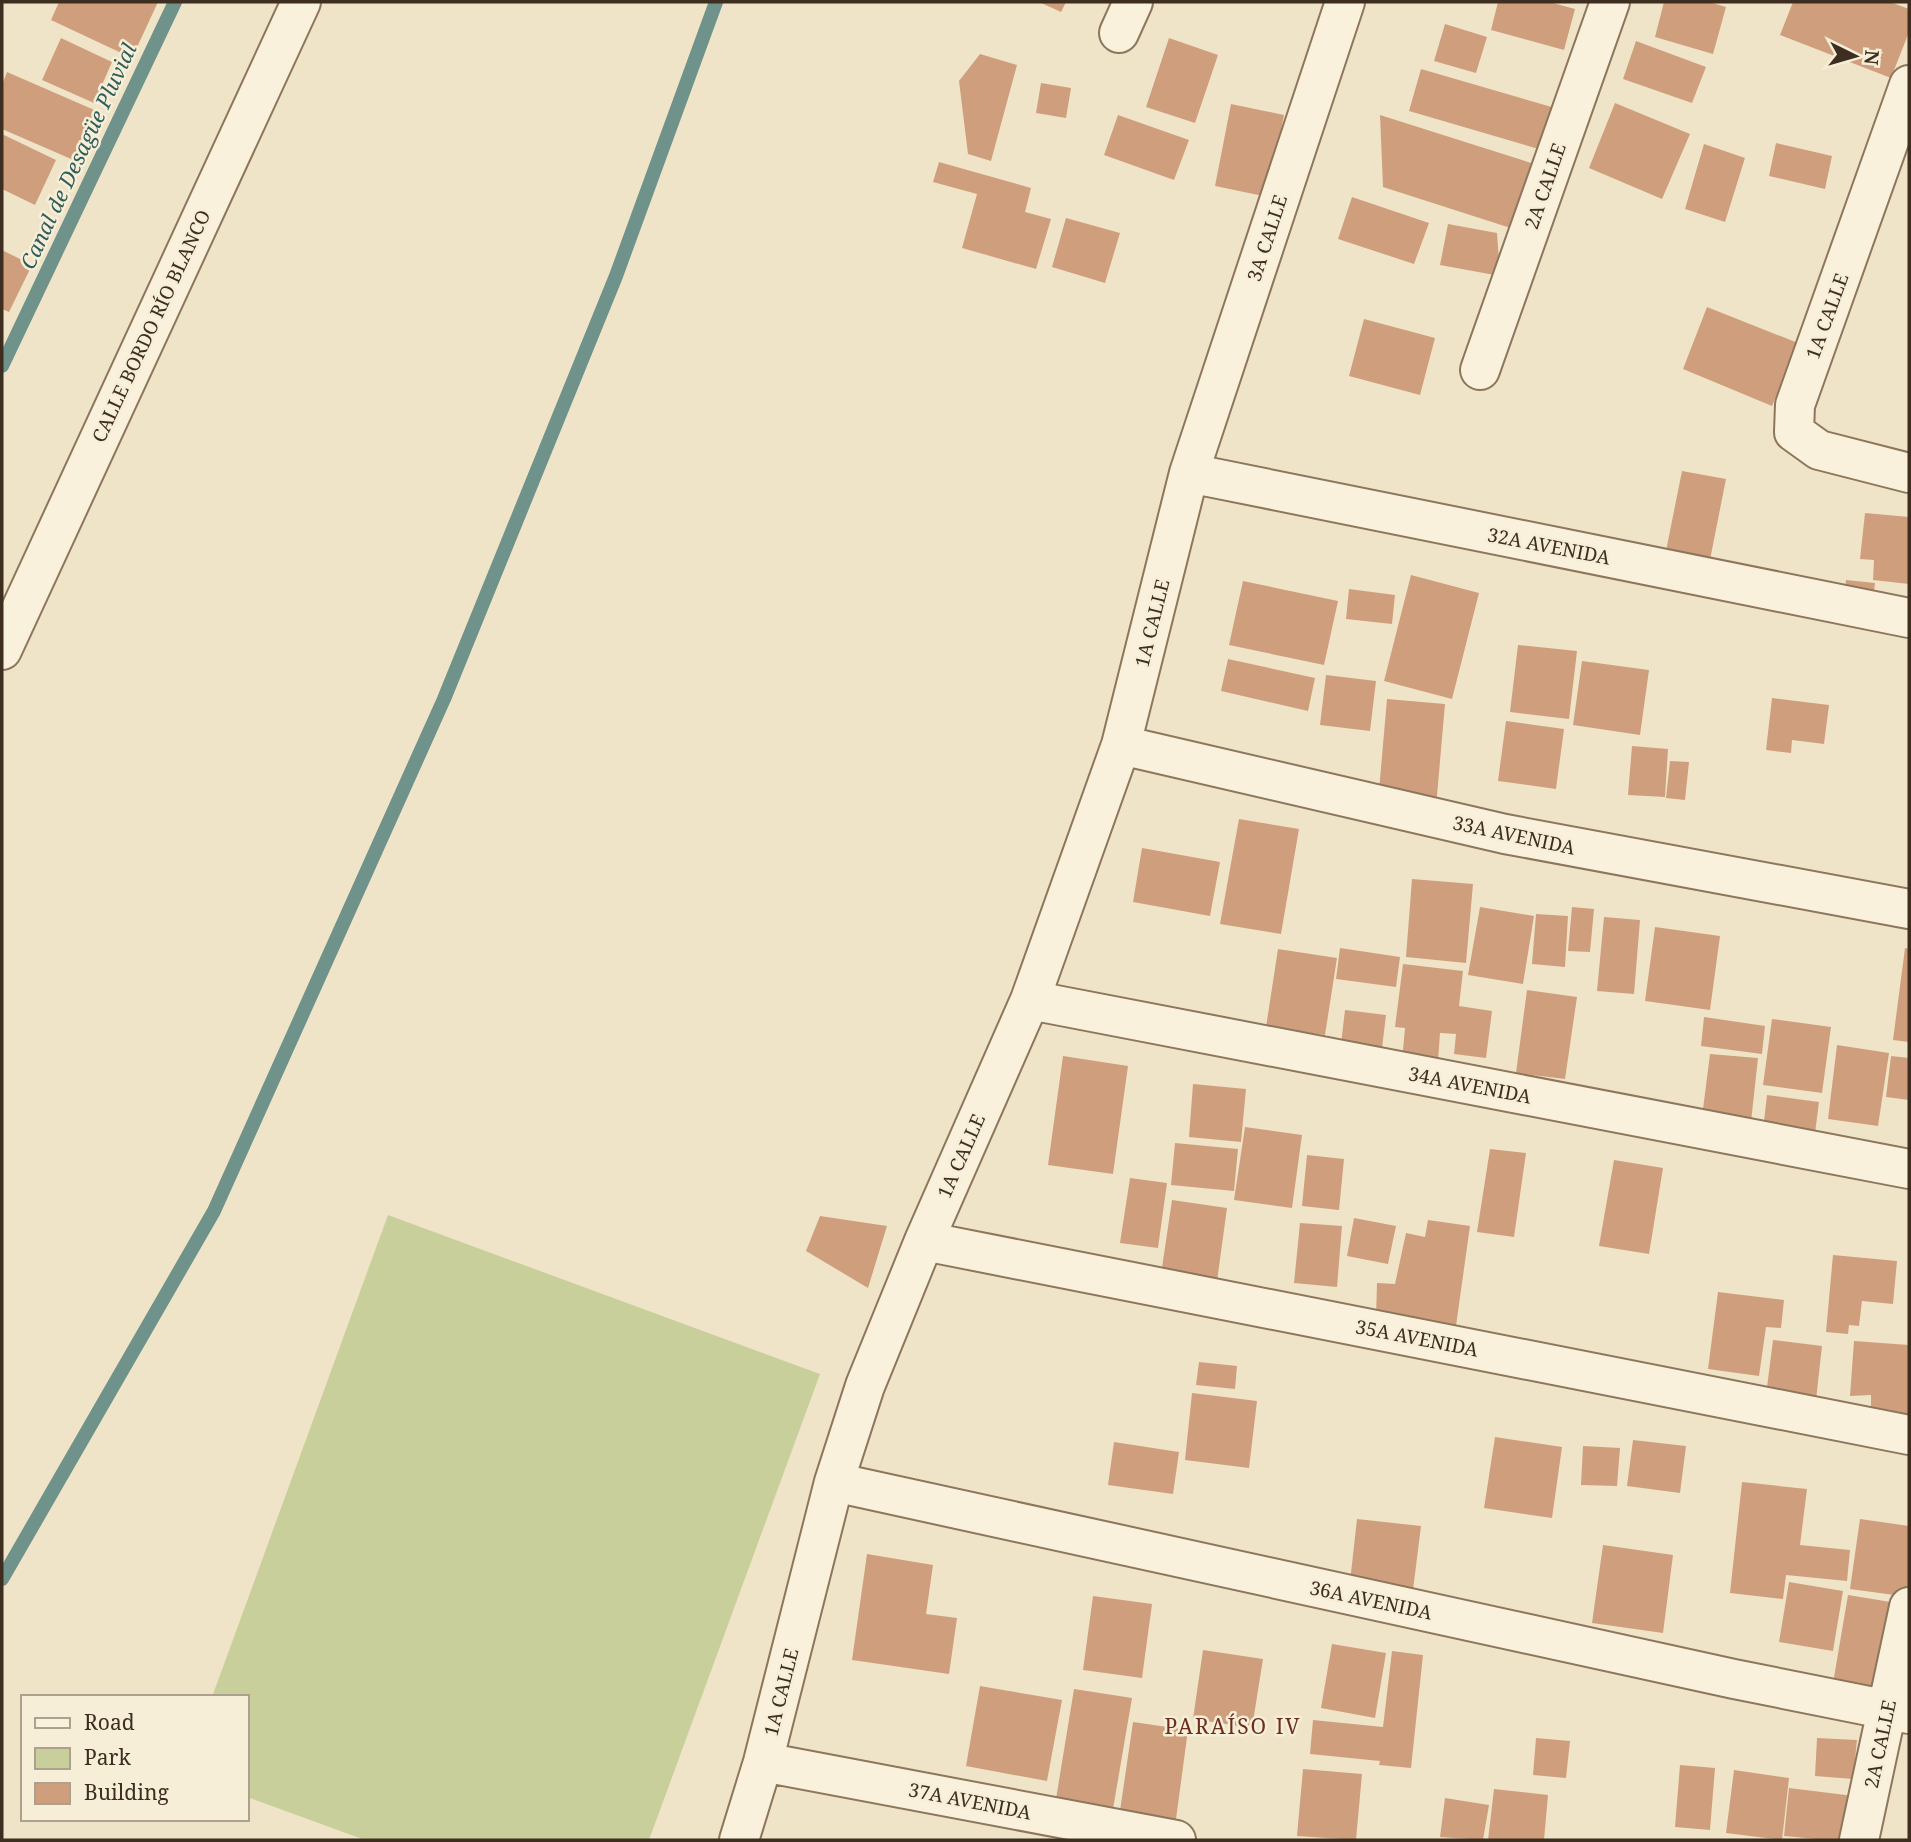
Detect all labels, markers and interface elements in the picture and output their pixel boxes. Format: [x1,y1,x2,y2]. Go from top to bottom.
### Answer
north arrow [1820,21,1890,91]
water label: Canal de Desagüe Pluvial [13,38,143,273]
text: N [1858,49,1886,66]
street label: 2A CALLE [1518,139,1572,233]
street label: 3A CALLE [1241,191,1293,285]
street label: CALLE BORDO RÍO BLANCO [86,206,216,446]
street label: 1A CALLE [1799,269,1855,363]
street label: 32A AVENIDA [1485,521,1613,571]
street label: 1A CALLE [1129,576,1175,670]
street label: 33A AVENIDA [1450,809,1578,861]
street label: 34A AVENIDA [1406,1060,1534,1110]
street label: 1A CALLE [931,1110,991,1202]
street label: 35A AVENIDA [1353,1313,1481,1363]
street label: 36A AVENIDA [1307,1574,1435,1626]
street label: 1A CALLE [758,1645,804,1739]
legend [21,1695,248,1821]
street label: 2A CALLE [1858,1697,1902,1790]
text: Road [84,1708,135,1736]
district label: PARAÍSO IV [1164,1712,1302,1740]
text: Park [84,1743,131,1771]
street label: 37A AVENIDA [906,1776,1034,1826]
text: Building [84,1778,169,1806]

